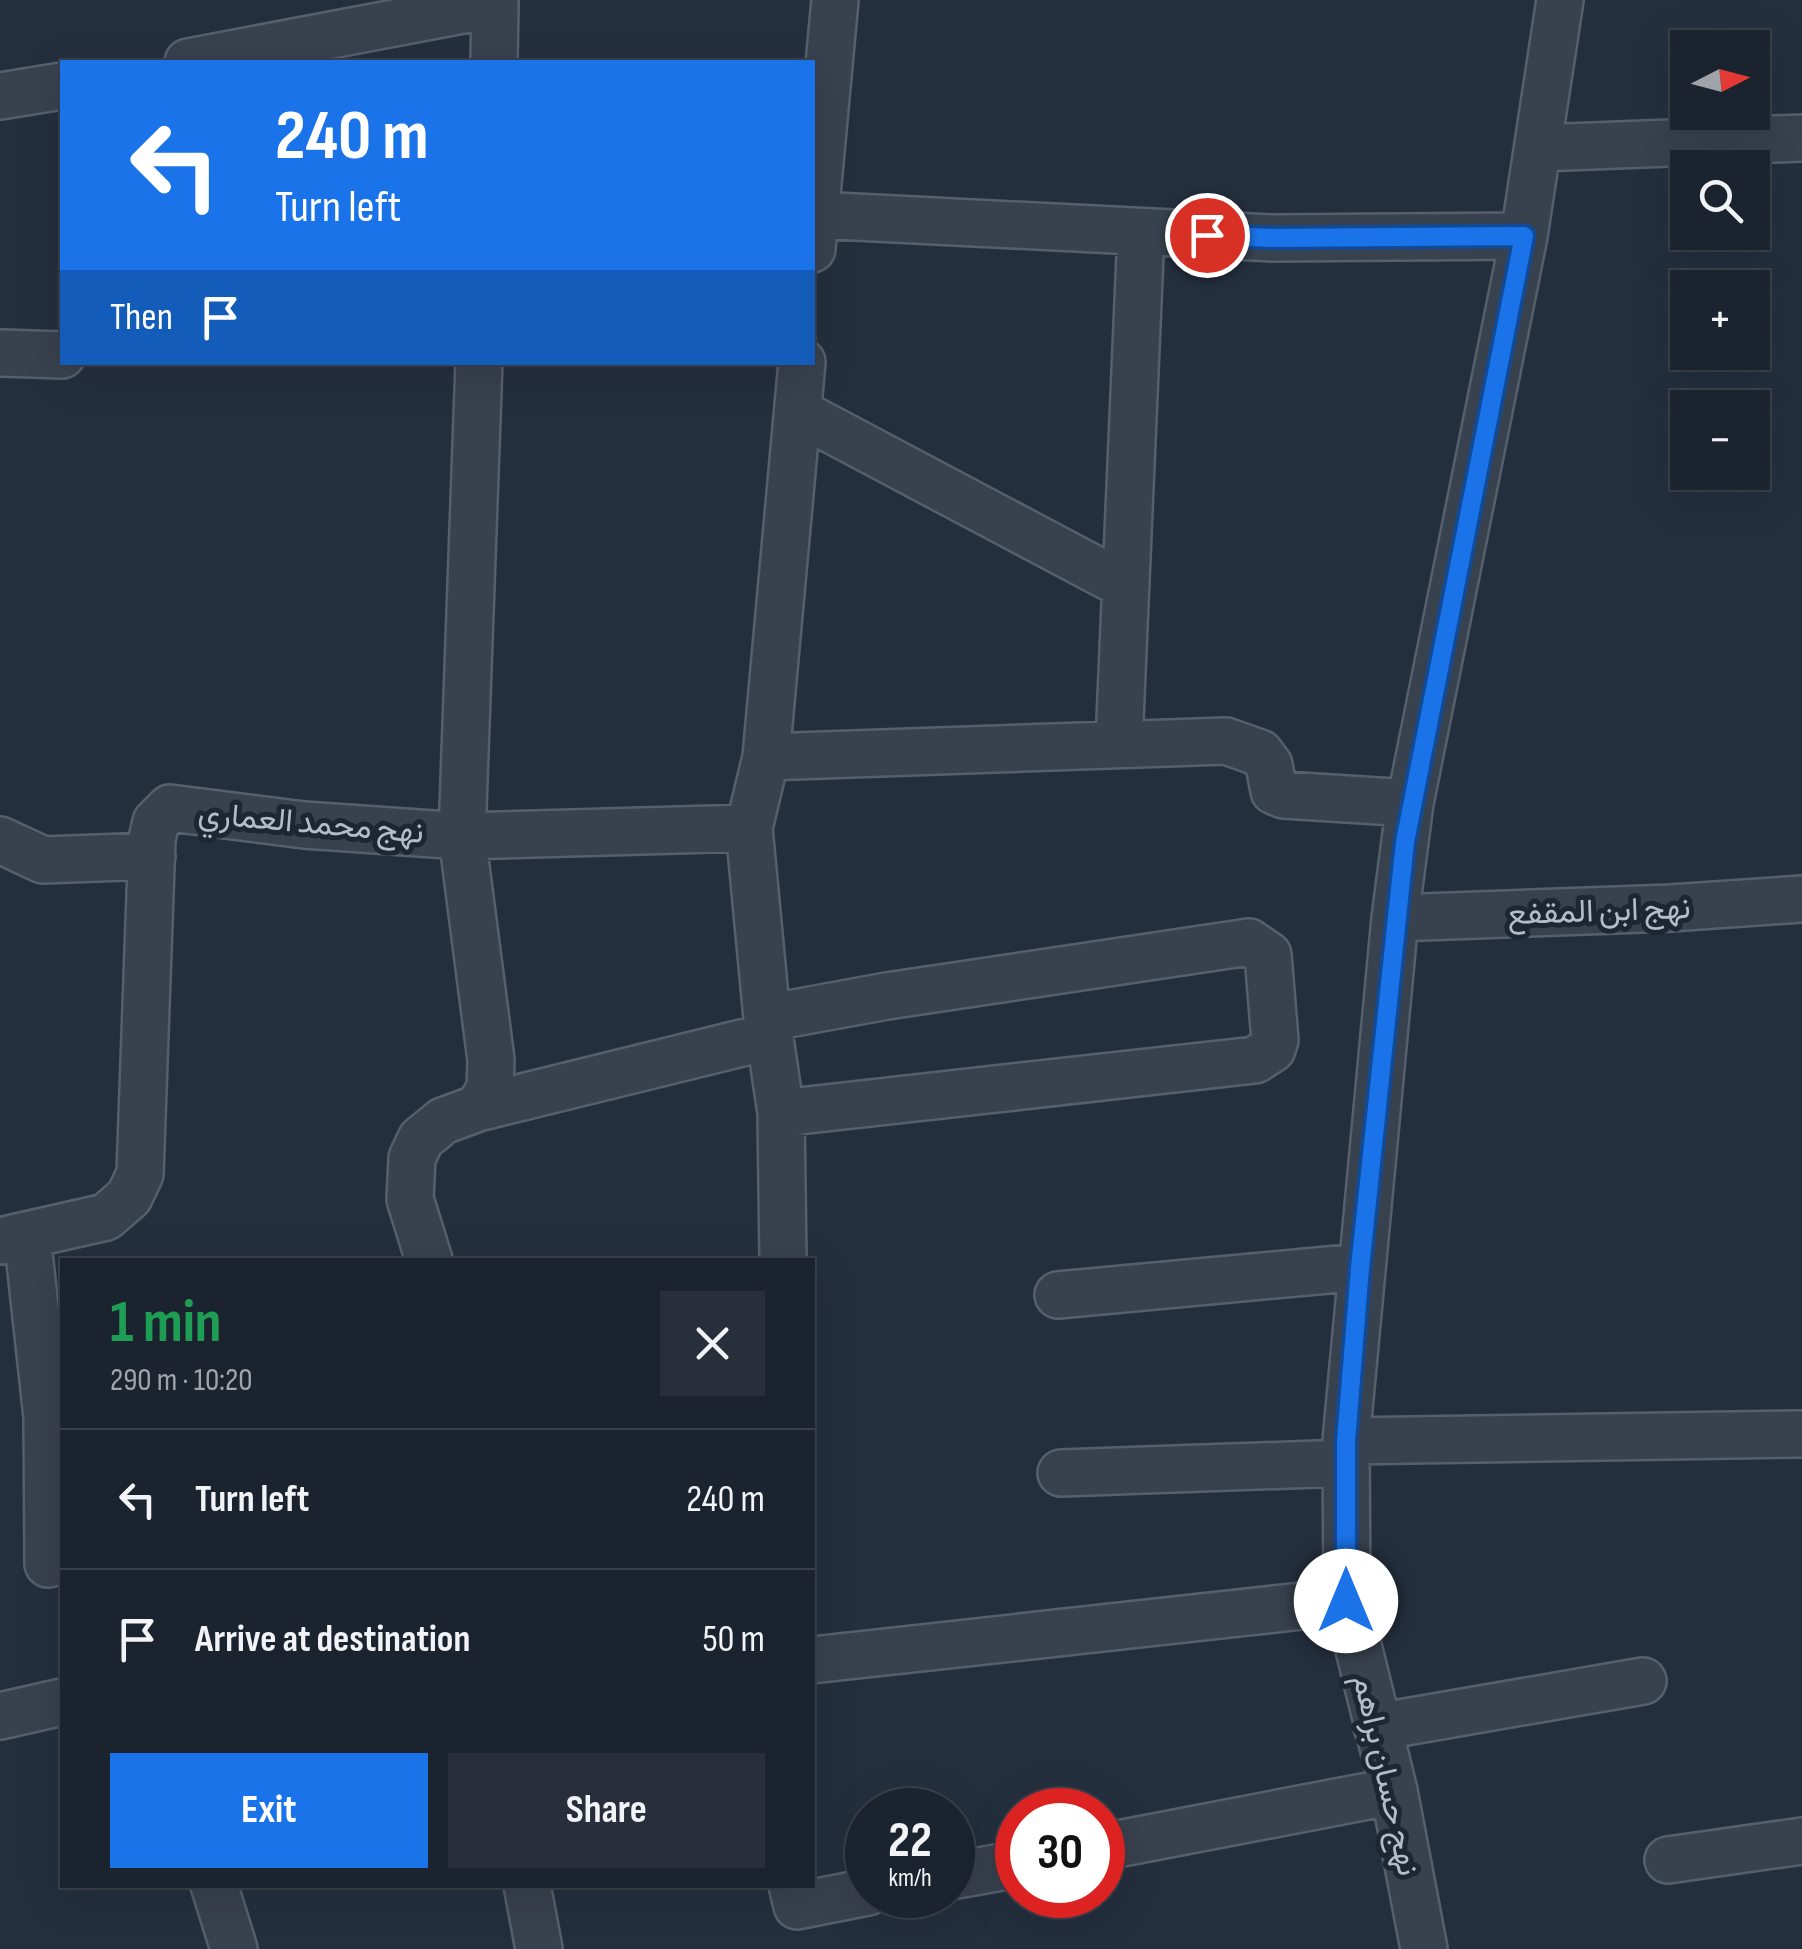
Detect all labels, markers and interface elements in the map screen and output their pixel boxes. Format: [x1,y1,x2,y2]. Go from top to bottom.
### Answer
north arrow [1670,30,1770,130]
map controls [1670,30,1770,490]
text: 240 m [275,95,429,179]
icon: left [110,100,240,230]
button: search [1670,150,1770,250]
text: Turn left [275,180,401,235]
pin [1165,193,1250,278]
icon: arrive [1180,208,1235,263]
button: + [1670,270,1770,370]
icon: arrive [193,290,248,345]
text: Then [110,295,173,340]
button: − [1670,390,1770,490]
street label: نهج محمد العماري [196,794,425,858]
street label: نهج ابن المقفع [1507,889,1691,935]
text: 1 min [110,1287,222,1359]
button: close [660,1291,765,1396]
text: 290 m · 10:20 [110,1361,252,1400]
icon: left [110,1472,165,1527]
text: Turn left [195,1477,309,1522]
text: 240 m [686,1477,765,1522]
position arrow [1294,1549,1398,1653]
icon: arrive [110,1612,165,1667]
text: Arrive at destination [195,1617,470,1662]
text: 50 m [702,1617,765,1662]
street label: نهج حسان براهم [1342,1671,1428,1880]
button: Exit [110,1753,428,1868]
button: Share [448,1753,765,1868]
speed limit sign: 30 [995,1788,1125,1918]
text: 22 [888,1811,932,1871]
text: km/h [888,1863,932,1894]

